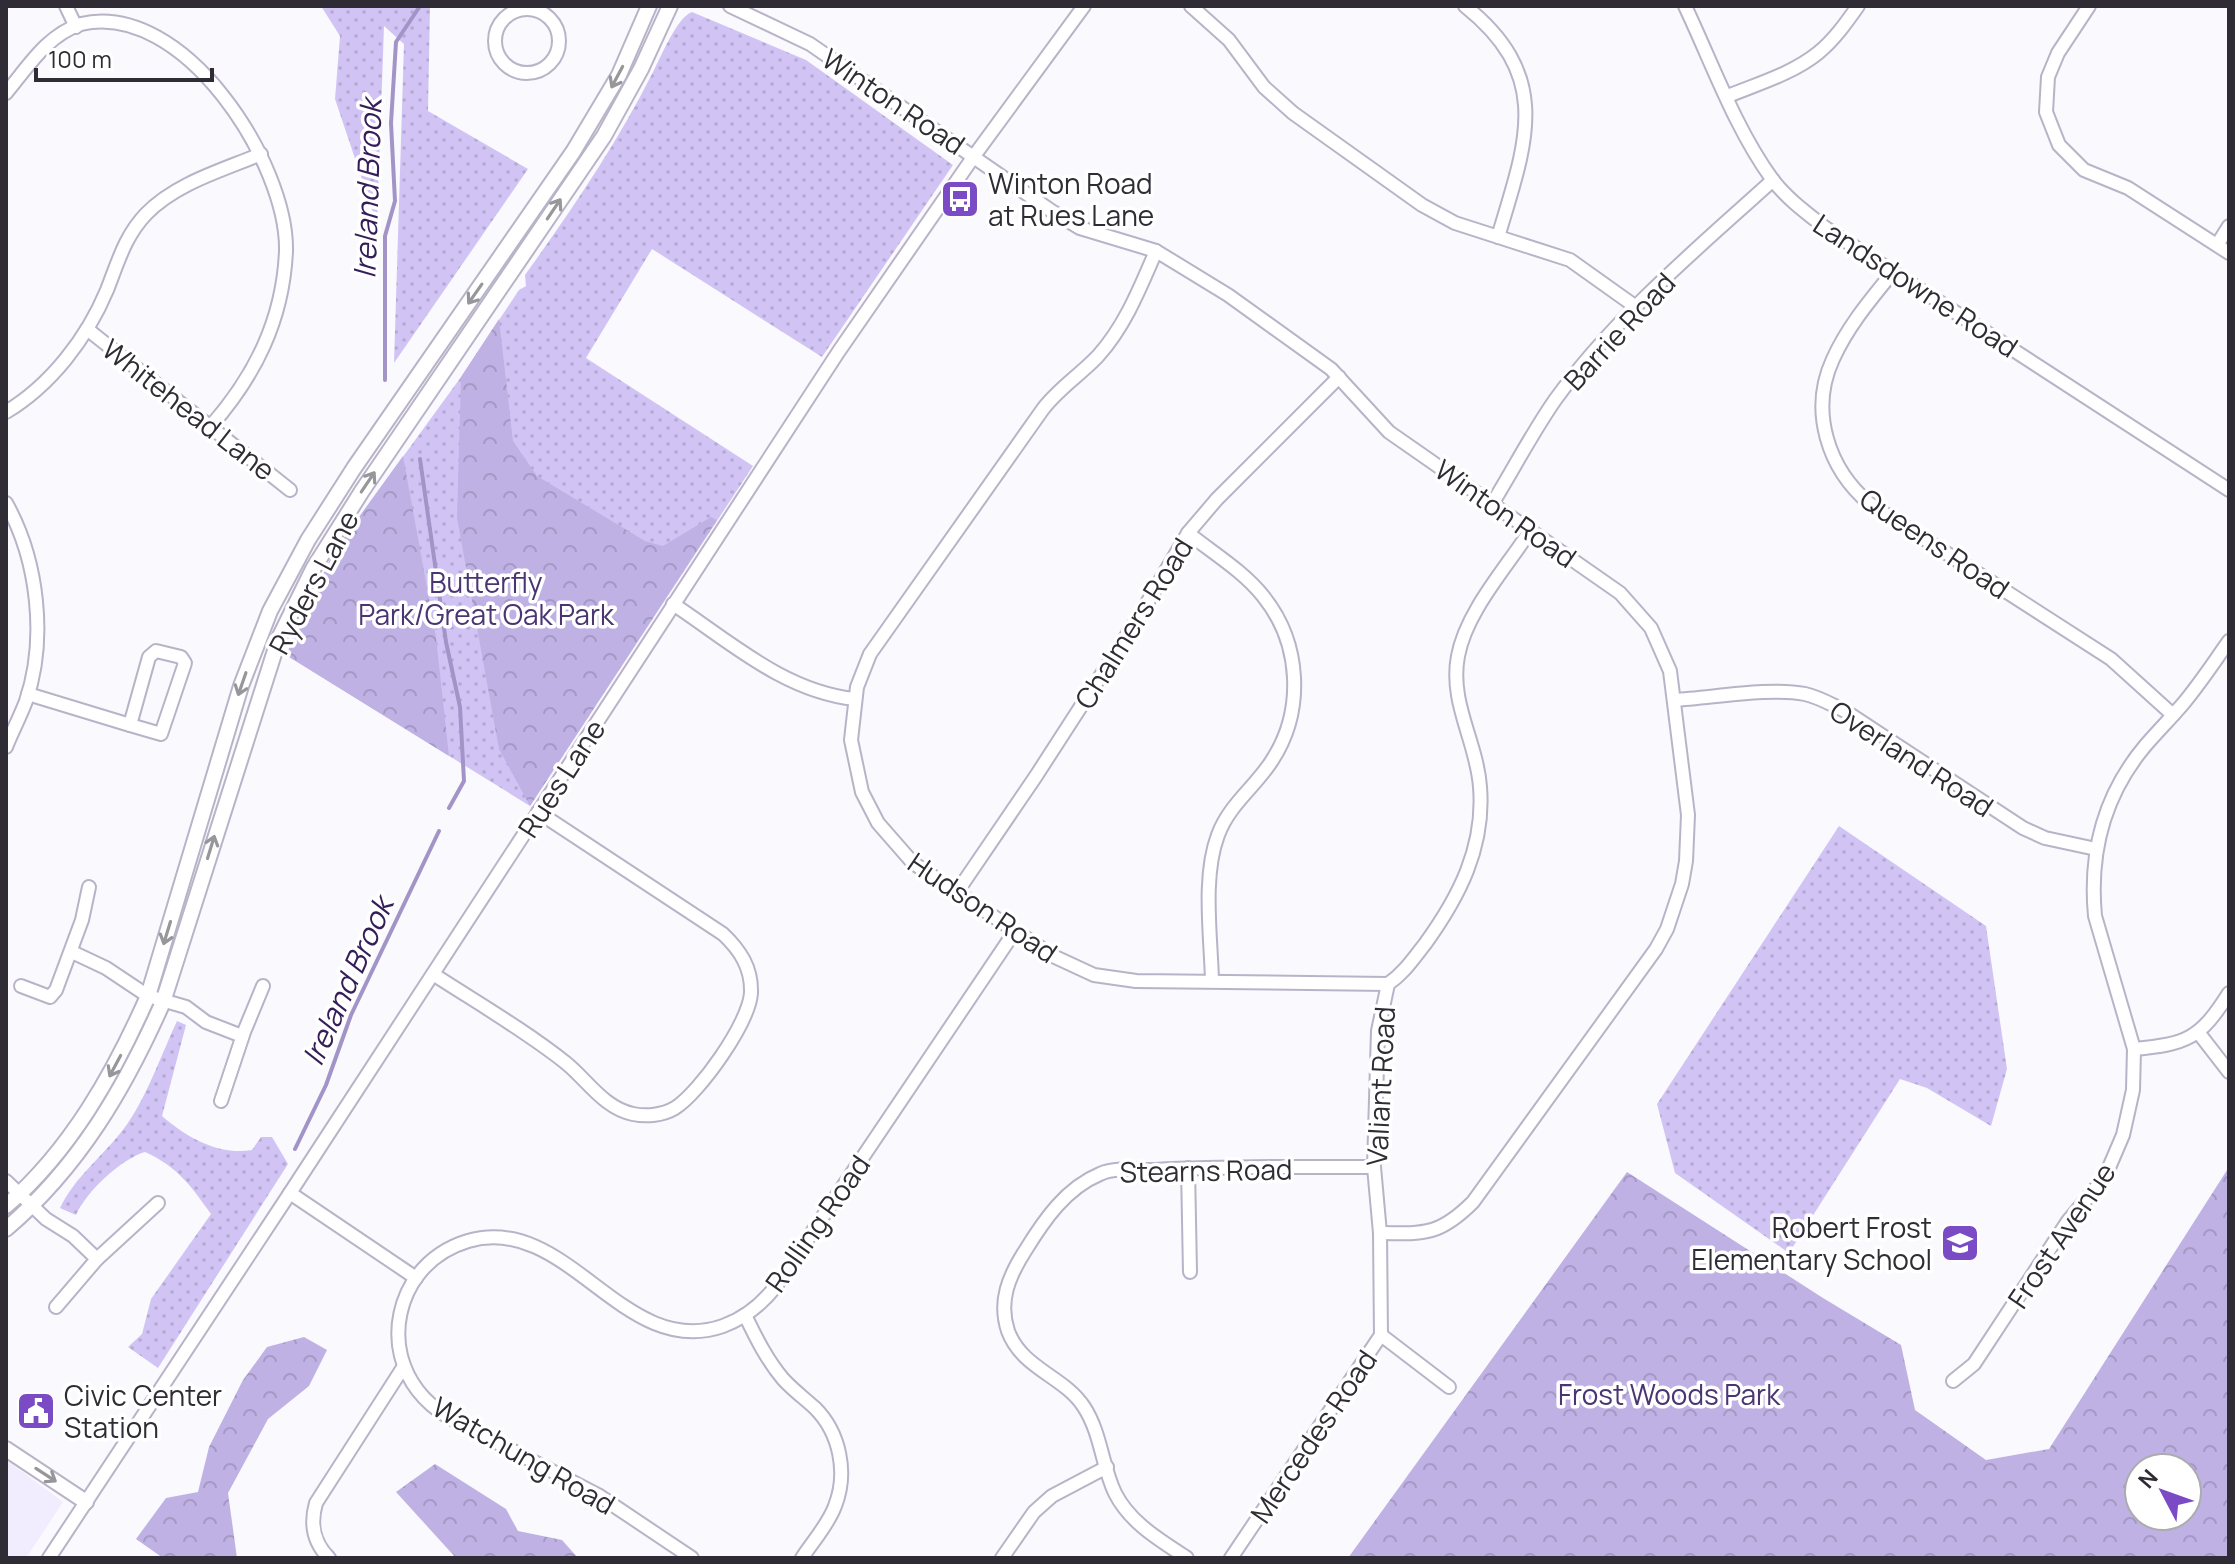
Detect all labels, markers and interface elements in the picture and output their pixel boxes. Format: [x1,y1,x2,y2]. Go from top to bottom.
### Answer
scale bar [36,32,212,82]
street label: Winton Road [815,39,973,163]
text: 100 m [48,42,112,75]
one-way arrow [609,65,625,88]
water label: Ireland Brook [343,94,391,279]
place label: Winton Road at Rues Lane [988,164,1154,234]
bus stop icon: Winton Road at Rues Lane [939,178,981,220]
one-way arrow [546,199,562,221]
street label: Landsdowne Road [1806,205,2026,365]
street label: Barrie Road [1555,264,1683,398]
one-way arrow [467,283,483,305]
street label: Whitehead Lane [95,330,283,488]
street label: Winton Road [1428,450,1584,576]
one-way arrow [360,471,376,493]
street label: Queens Road [1853,479,2017,607]
street label: Ryders Lane [259,504,367,660]
street label: Chalmers Road [1065,530,1201,716]
park label: Butterfly Park/Great Oak Park [358,563,615,633]
one-way arrow [234,671,248,696]
street label: Overland Road [1823,691,2001,825]
street label: Rues Lane [509,712,613,844]
one-way arrow [205,835,220,860]
street label: Hudson Road [901,843,1065,971]
water label: Ireland Brook [292,887,404,1071]
one-way arrow [159,920,174,946]
street label: Valiant Road [1357,1005,1403,1167]
one-way arrow [106,1054,122,1078]
street label: Rolling Road [756,1147,878,1299]
street label: Stearns Road [1119,1149,1293,1191]
street label: Frost Avenue [1998,1155,2124,1315]
place label: Robert Frost Elementary School [1691,1208,1932,1278]
school or university icon: Robert Frost Elementary School [1939,1222,1981,1264]
street label: Mercedes Road [1241,1342,1385,1530]
park label: Frost Woods Park [1558,1375,1781,1413]
place label: Civic Center Station [64,1376,222,1446]
street label: Watchung Road [426,1387,622,1523]
public building icon: Civic Center Station [15,1390,57,1432]
north arrow [2123,1452,2203,1532]
text: N [2131,1463,2164,1495]
one-way arrow [34,1468,57,1484]

